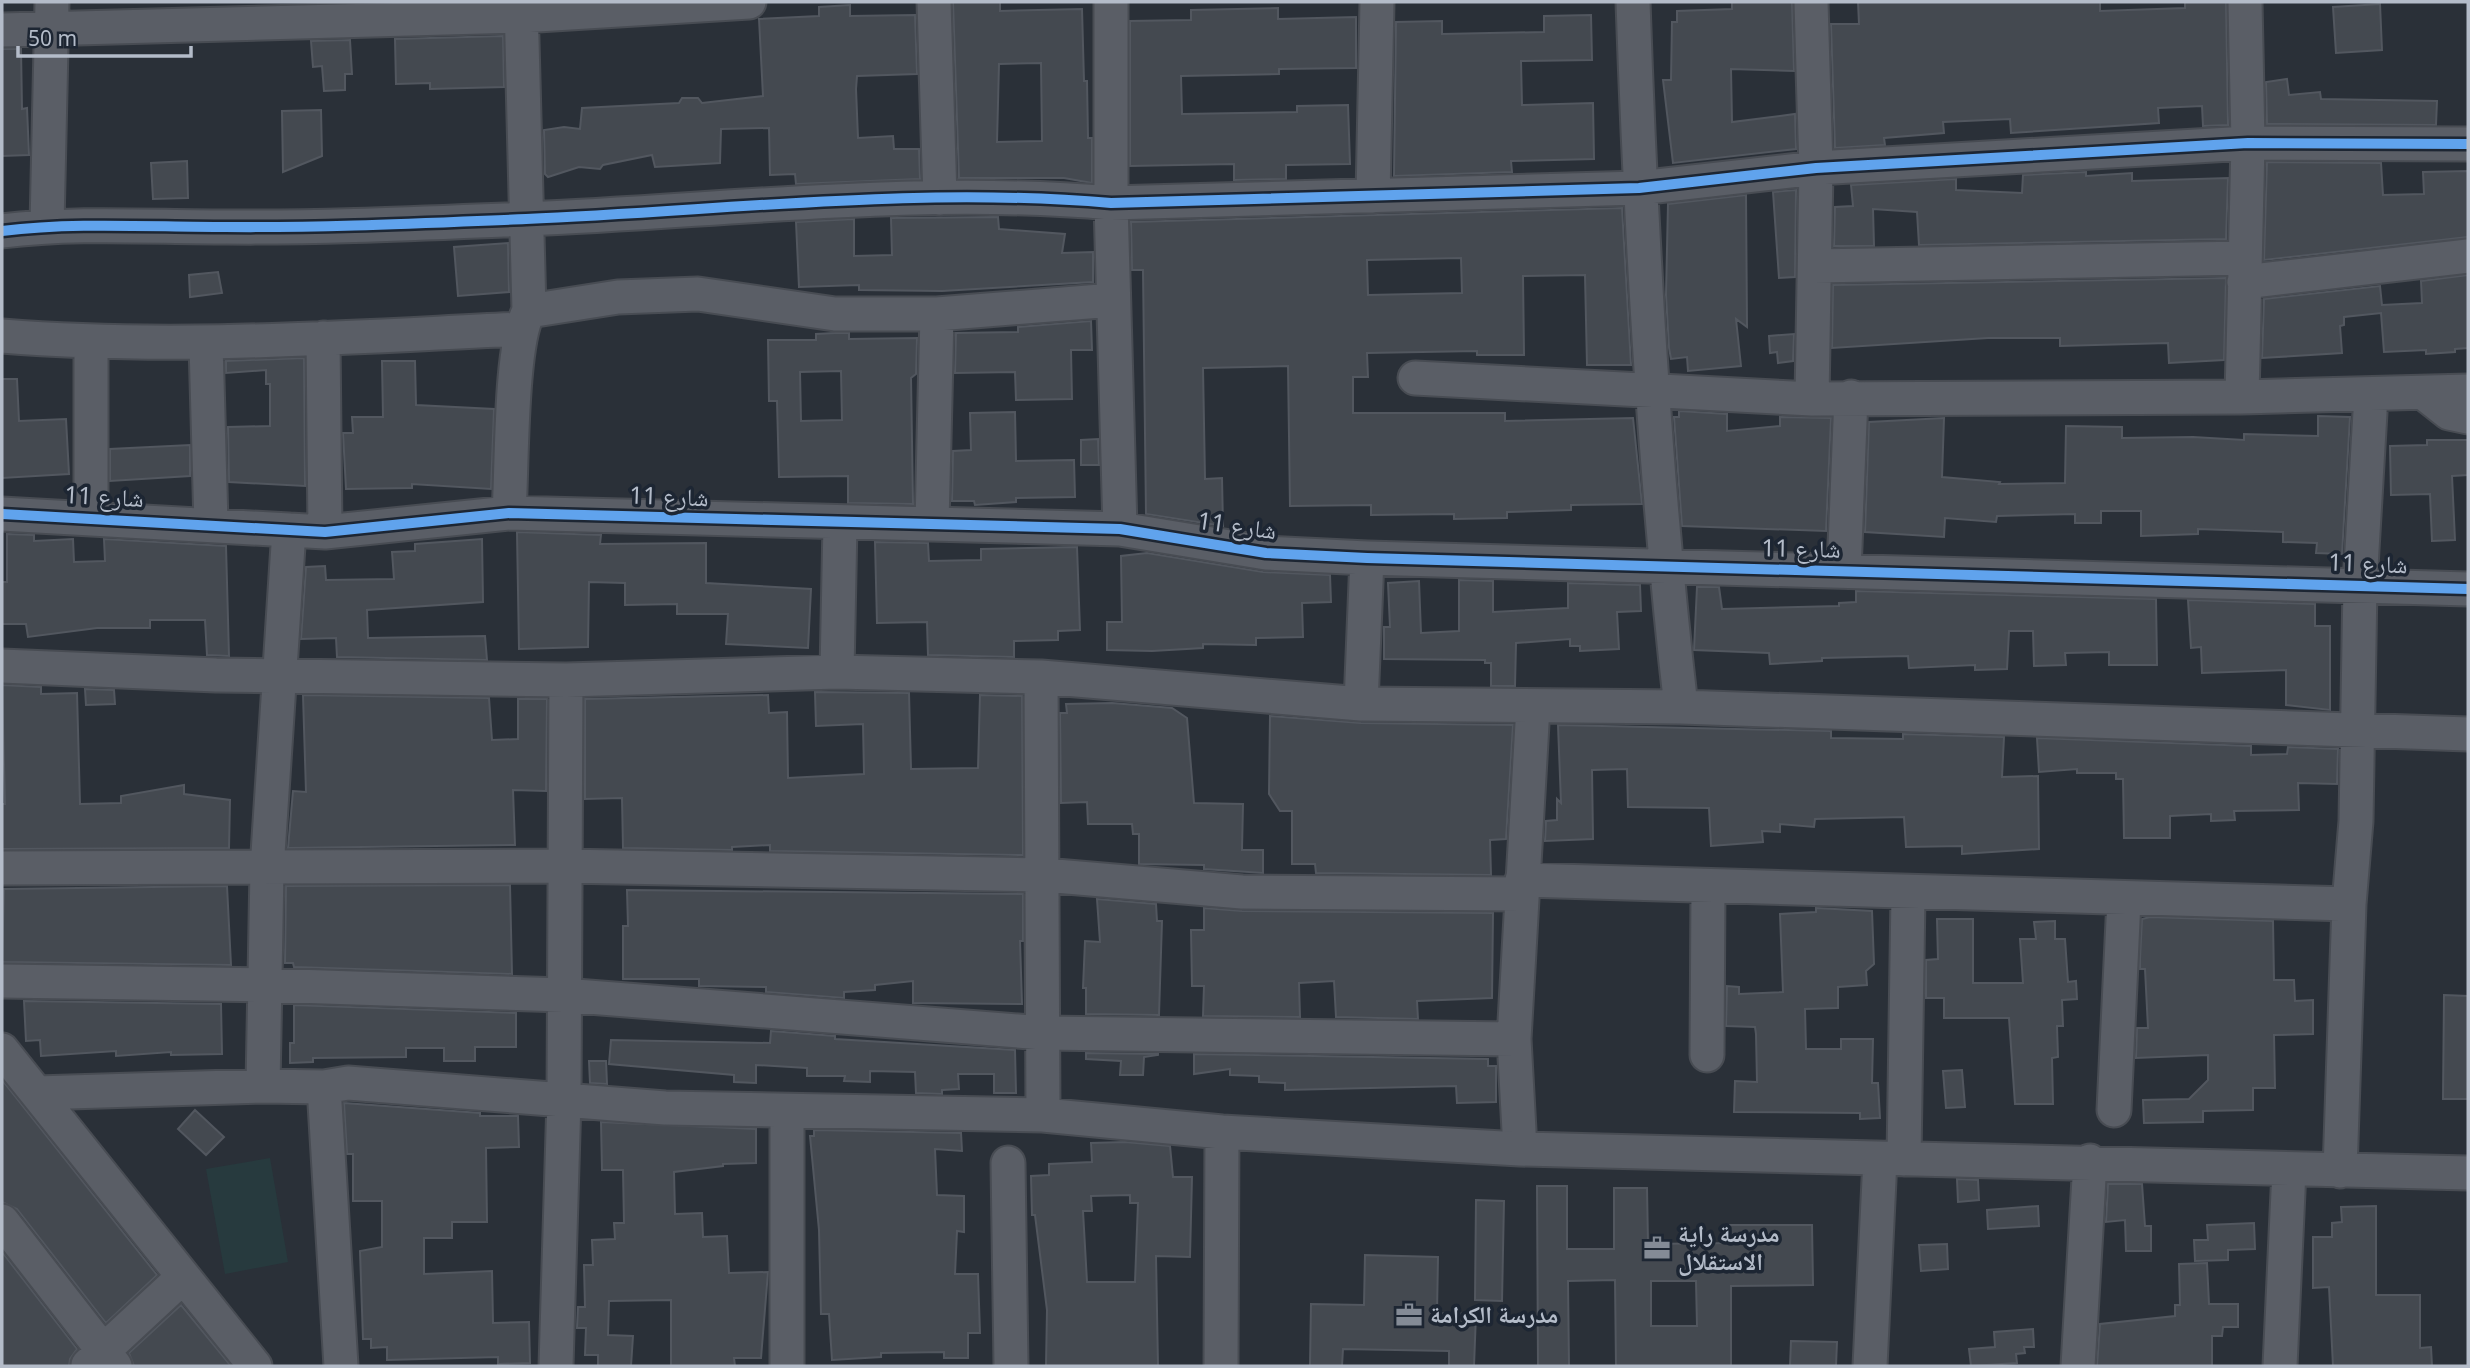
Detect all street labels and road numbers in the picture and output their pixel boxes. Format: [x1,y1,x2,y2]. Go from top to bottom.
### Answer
street label: شارع 11 [64,477,145,514]
street label: شارع 11 [629,478,709,513]
street label: شارع 11 [1196,503,1279,546]
street label: شارع 11 [1761,530,1841,565]
street label: شارع 11 [2328,545,2408,580]

